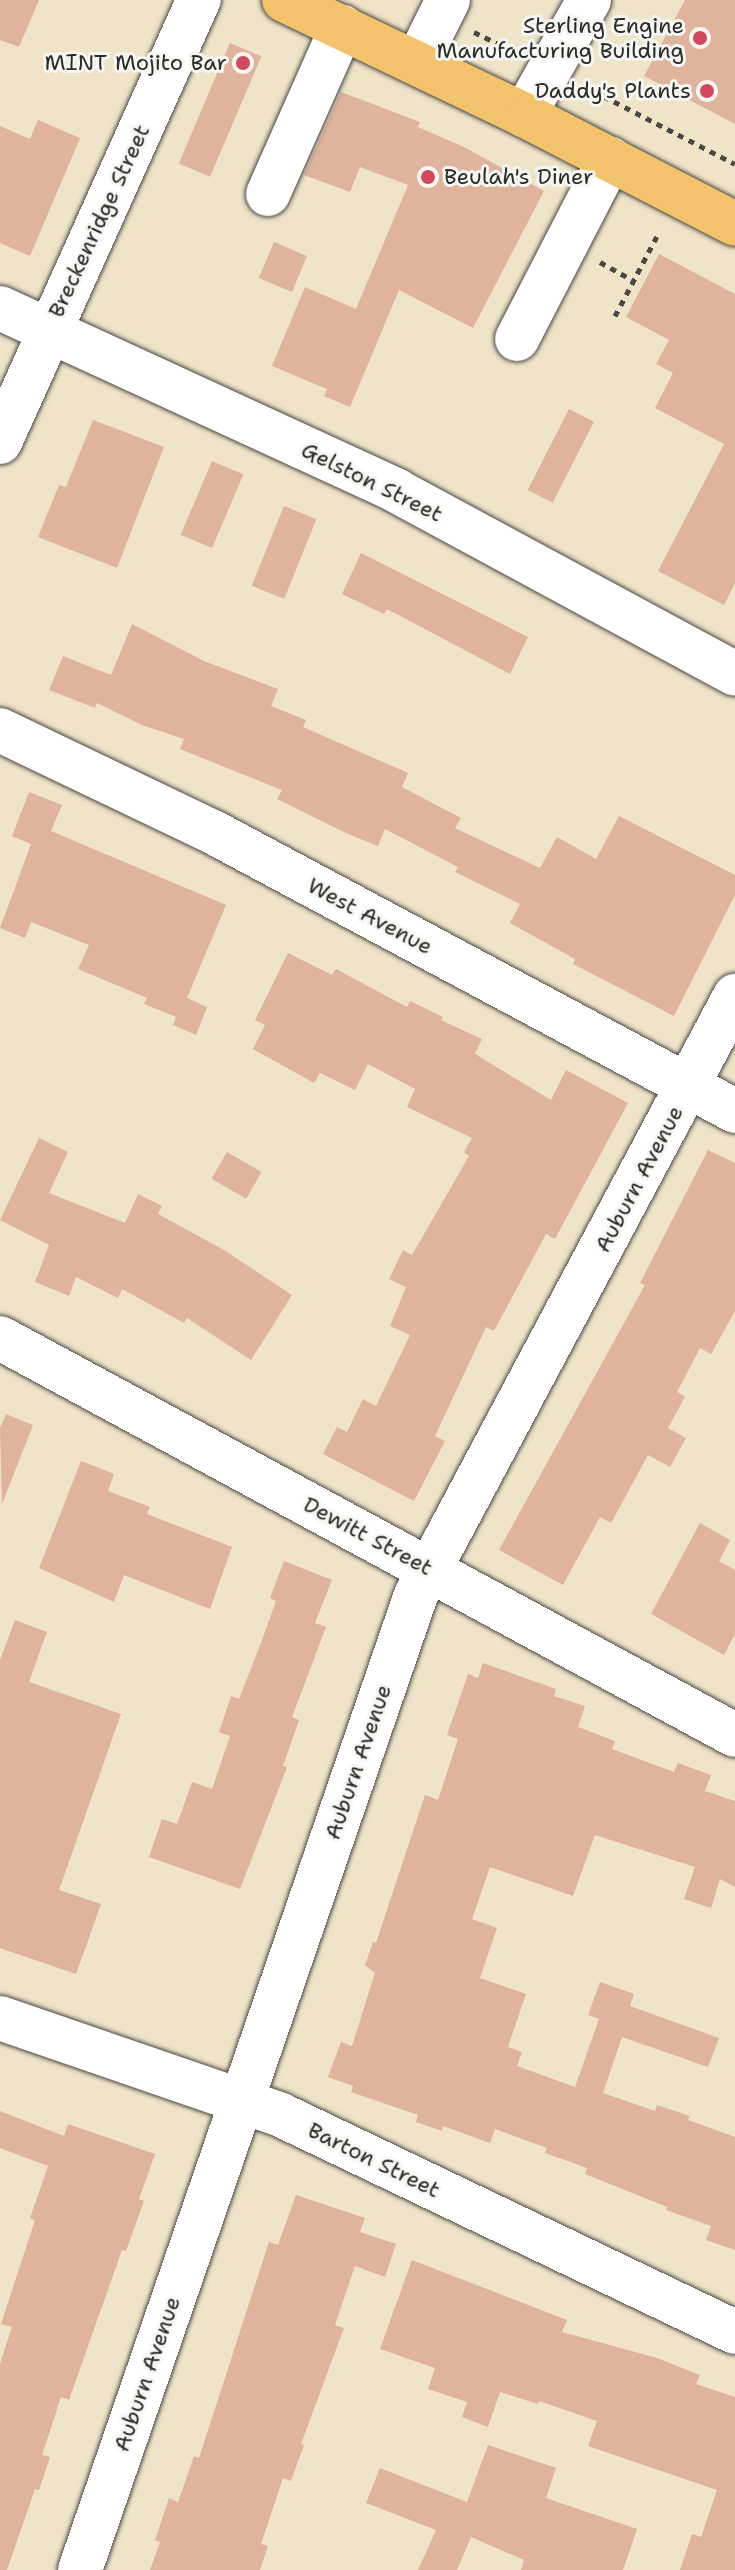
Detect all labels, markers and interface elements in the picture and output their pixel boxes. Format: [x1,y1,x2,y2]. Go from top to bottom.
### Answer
place label: Sterling Engine Manufacturing Building [436,12,684,64]
marker: Sterling Engine Manufacturing Building [691,29,709,47]
place label: MINT Mojito Bar [44,50,227,76]
marker: MINT Mojito Bar [234,54,252,72]
place label: Daddy's Plants [535,78,691,104]
marker: Daddy's Plants [698,82,716,100]
street label: Breckenridge Street [43,120,155,322]
place label: Beulah's Diner [444,164,593,190]
marker: Beulah's Diner [419,168,437,186]
street label: Gelston Street [297,436,447,528]
street label: West Avenue [303,872,437,960]
street label: Auburn Avenue [589,1101,689,1257]
street label: Dewitt Street [299,1491,437,1581]
street label: Auburn Avenue [319,1681,397,1843]
street label: Barton Street [304,2117,444,2203]
street label: Auburn Avenue [108,2293,186,2455]

